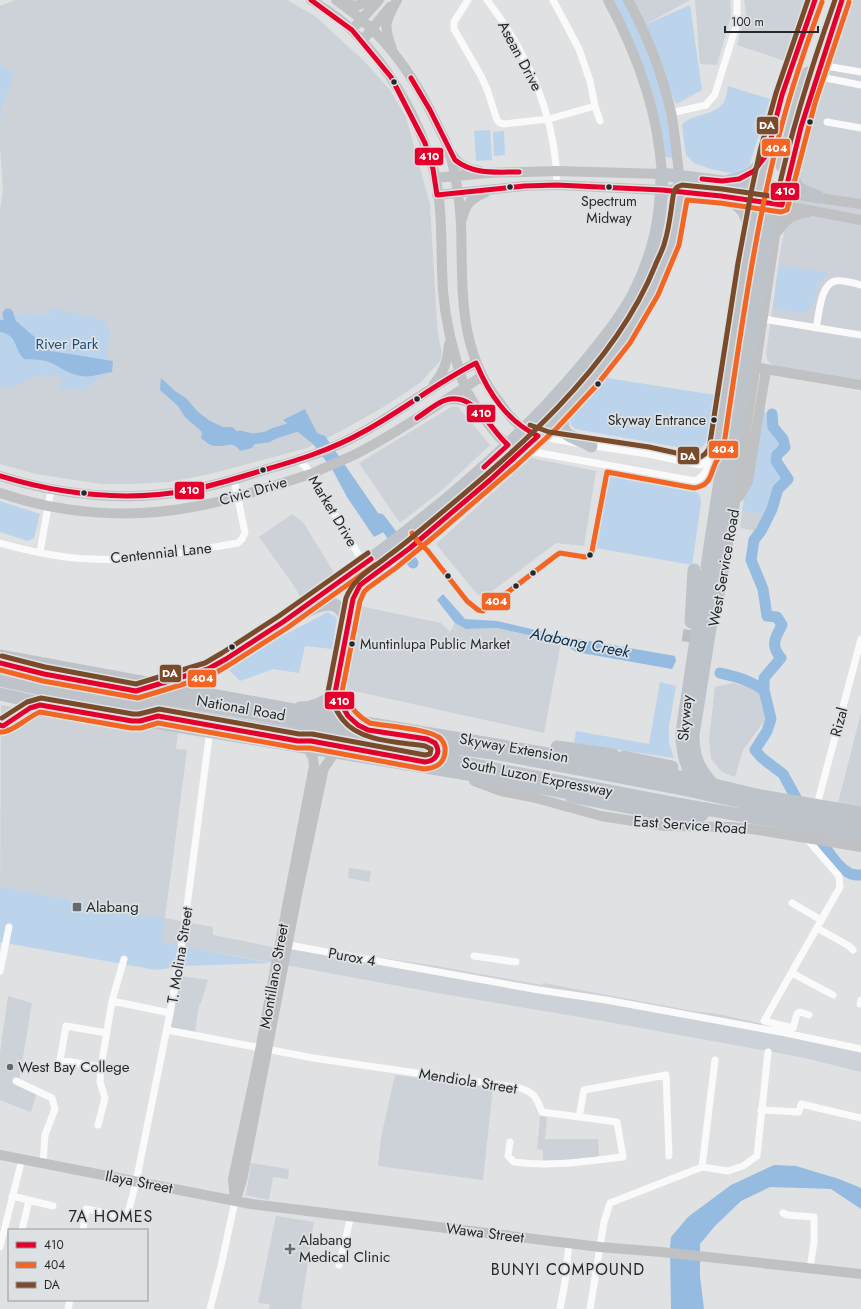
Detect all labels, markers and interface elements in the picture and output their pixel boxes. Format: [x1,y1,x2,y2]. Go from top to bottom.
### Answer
scale bar [725,8,818,34]
text: 100 m [731,13,764,31]
street label: Asean Drive [492,17,548,95]
unlabelled marker [389,77,399,87]
line badge: DA [756,116,779,135]
text: DA [759,117,776,133]
unlabelled marker [805,117,815,127]
line badge: 404 [761,138,791,157]
text: 404 [765,140,788,156]
line badge: 410 [414,147,444,166]
text: 410 [419,148,439,164]
unlabelled marker [505,182,515,192]
marker: Spectrum Midway [604,182,614,192]
line badge: 410 [770,182,800,201]
text: 410 [775,183,795,199]
place label: Spectrum Midway [581,191,637,228]
park label: River Park [36,333,99,355]
unlabelled marker [593,379,603,389]
unlabelled marker [412,394,422,404]
line badge: 410 [466,404,496,423]
text: 410 [471,405,491,421]
place label: Skyway Entrance [608,410,706,430]
marker: Skyway Entrance [709,415,719,425]
line badge: 404 [708,440,739,459]
text: 404 [712,441,735,457]
line badge: DA [677,446,700,465]
text: DA [680,448,697,464]
unlabelled marker [258,465,268,475]
street label: Civic Drive [216,471,290,511]
street label: Market Drive [303,471,363,551]
line badge: 410 [174,481,205,500]
text: 410 [179,482,199,498]
unlabelled marker [79,488,89,498]
street label: West Service Road [703,507,745,629]
street label: Centennial Lane [109,537,213,569]
unlabelled marker [585,550,595,560]
unlabelled marker [528,568,538,578]
unlabelled marker [443,571,453,581]
unlabelled marker [511,581,521,591]
line badge: 404 [481,592,511,611]
text: 404 [485,593,508,609]
water label: Alabang Creek [527,621,633,664]
place label: Muntinlupa Public Market [360,634,510,654]
marker: Muntinlupa Public Market [347,639,357,649]
unlabelled marker [227,642,237,652]
line badge: DA [159,664,182,683]
text: DA [162,665,179,681]
line badge: 404 [187,669,217,688]
text: 404 [191,670,214,686]
street label: National Road [195,689,287,727]
line badge: 410 [324,691,355,710]
text: 410 [329,693,349,709]
street label: Skyway [672,694,698,742]
street label: Rizal [825,705,853,739]
street label: Skyway Extension [458,728,570,768]
street label: South Luzon Expressway [460,752,615,803]
street label: East Service Road [633,810,747,840]
place label: Alabang [86,896,139,918]
marker: Alabang [71,901,83,913]
street label: T. Molina Street [162,905,199,1005]
street label: Montillano Street [254,921,294,1030]
street label: Purox 4 [326,942,378,972]
place label: West Bay College [18,1056,130,1078]
marker: West Bay College [5,1062,15,1072]
street label: Mendiola Street [417,1062,519,1100]
street label: Ilaya Street [103,1165,175,1199]
district label: 7A HOMES [69,1205,153,1228]
street label: Wawa Street [445,1217,526,1249]
legend [8,1229,148,1301]
place label: Alabang Medical Clinic [299,1229,390,1268]
text: 410 [44,1236,64,1254]
marker: Alabang Medical Clinic [284,1243,296,1255]
text: 404 [44,1256,65,1274]
district label: BUNYI COMPOUND [491,1258,645,1281]
text: DA [44,1276,60,1294]

